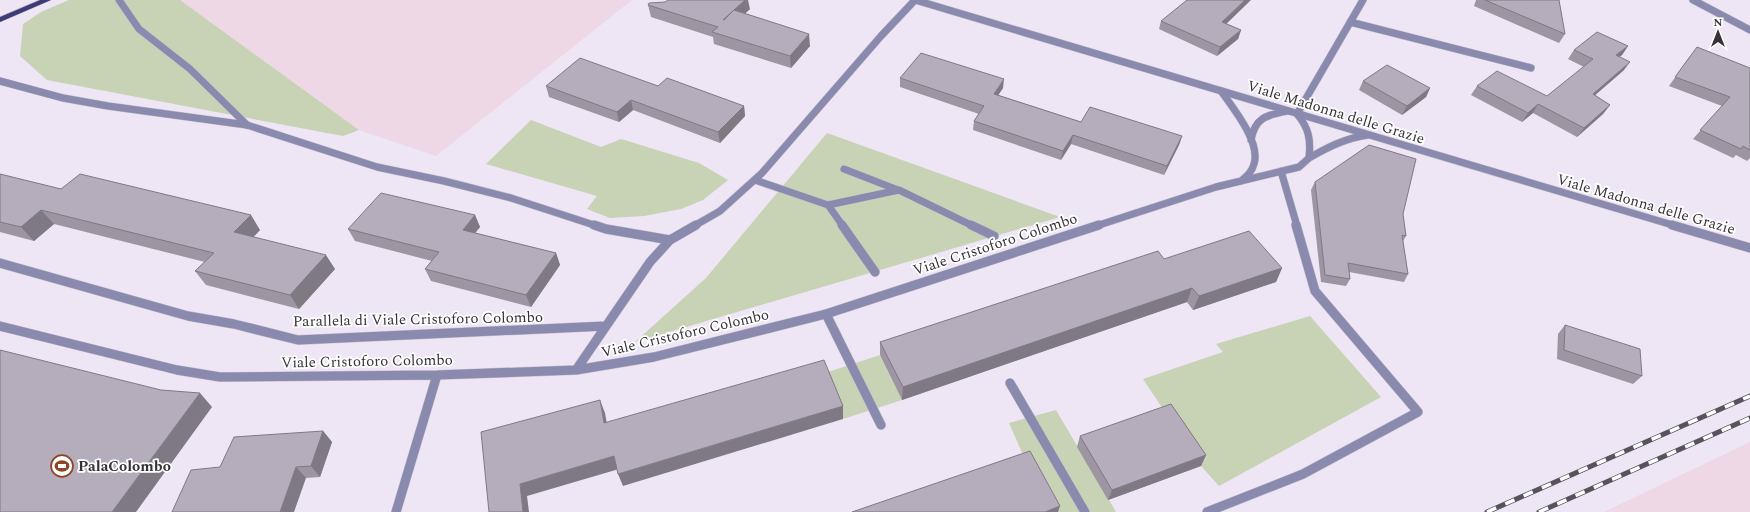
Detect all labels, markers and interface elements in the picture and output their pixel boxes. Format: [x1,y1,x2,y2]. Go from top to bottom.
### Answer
north arrow [1698,12,1738,52]
text: N [1714,14,1723,31]
street label: Viale Madonna delle Grazie [1244,74,1427,150]
street label: Viale Madonna delle Grazie [1554,168,1738,241]
street label: Viale Cristoforo Colombo [910,207,1080,282]
street label: Viale Cristoforo Colombo [599,303,771,364]
street label: Parallela di Viale Cristoforo Colombo [293,306,543,333]
street label: Viale Cristoforo Colombo [281,349,453,374]
sports icon: PalaColombo [49,453,75,479]
place label: PalaColombo [78,455,171,478]

